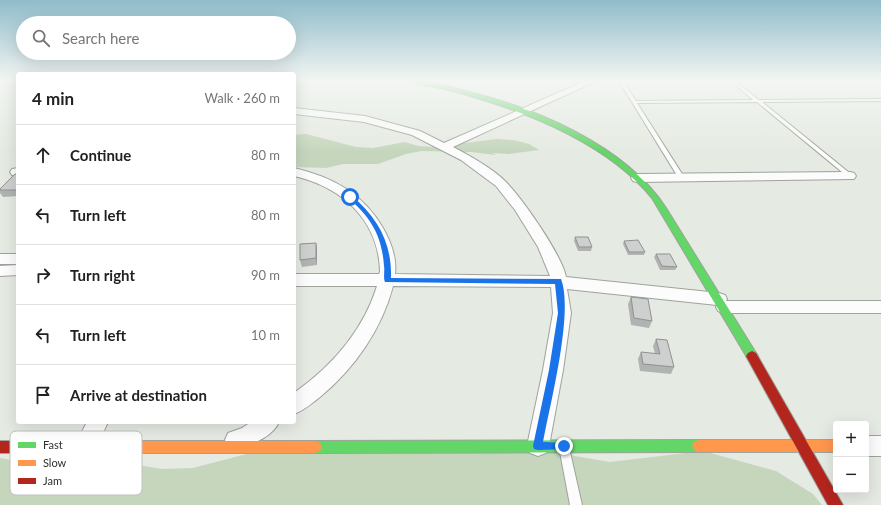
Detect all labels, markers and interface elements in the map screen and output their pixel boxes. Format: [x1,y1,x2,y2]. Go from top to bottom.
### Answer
search box [16,16,296,60]
icon: search [30,27,52,49]
text: Search here [62,29,139,47]
text: 4 min [32,88,74,109]
text: Walk · 260 m [204,90,280,106]
icon: ahead [32,144,54,166]
text: Continue [70,146,131,164]
text: 80 m [251,147,280,163]
route start [341,188,359,206]
icon: left [32,204,54,226]
text: Turn left [70,206,126,224]
text: 80 m [251,207,280,223]
icon: right [32,264,54,286]
text: Turn right [70,266,135,284]
text: 90 m [251,267,280,283]
icon: left [32,324,54,346]
text: Turn left [70,326,126,344]
text: 10 m [251,327,280,343]
icon: arrive [32,384,54,406]
text: Arrive at destination [70,386,207,404]
map controls [833,421,869,493]
button: + [833,421,869,457]
legend [10,431,142,495]
route end [555,437,573,455]
text: Fast [43,438,63,451]
text: Slow [43,456,67,469]
button: − [833,457,869,493]
text: Jam [43,474,62,487]

